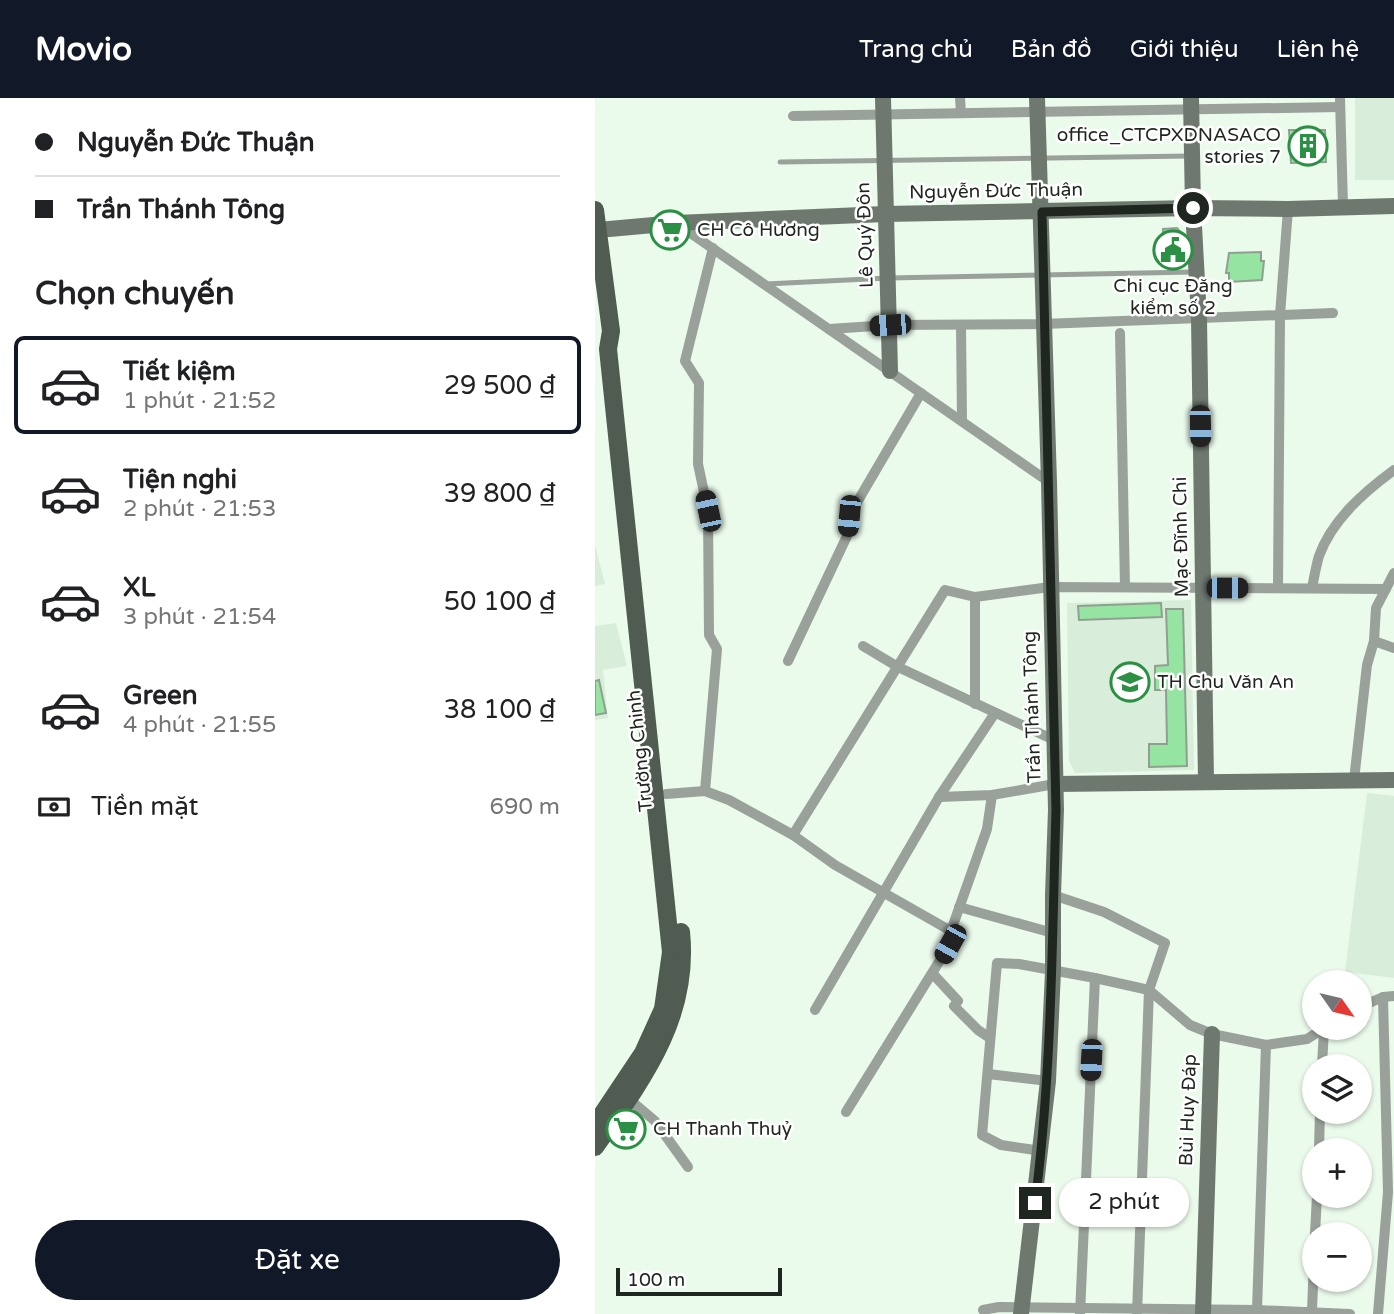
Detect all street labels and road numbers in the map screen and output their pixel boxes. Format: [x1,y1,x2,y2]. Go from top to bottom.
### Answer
street label: Nguyễn Đức Thuận [909,178,1083,204]
street label: Lê Quý Đôn [852,182,878,288]
street label: Mạc Đĩnh Chi [1169,477,1193,597]
street label: Trần Thánh Tông [1018,631,1046,783]
street label: Trường Chinh [623,689,657,813]
street label: Bùi Huy Đáp [1175,1054,1201,1166]

